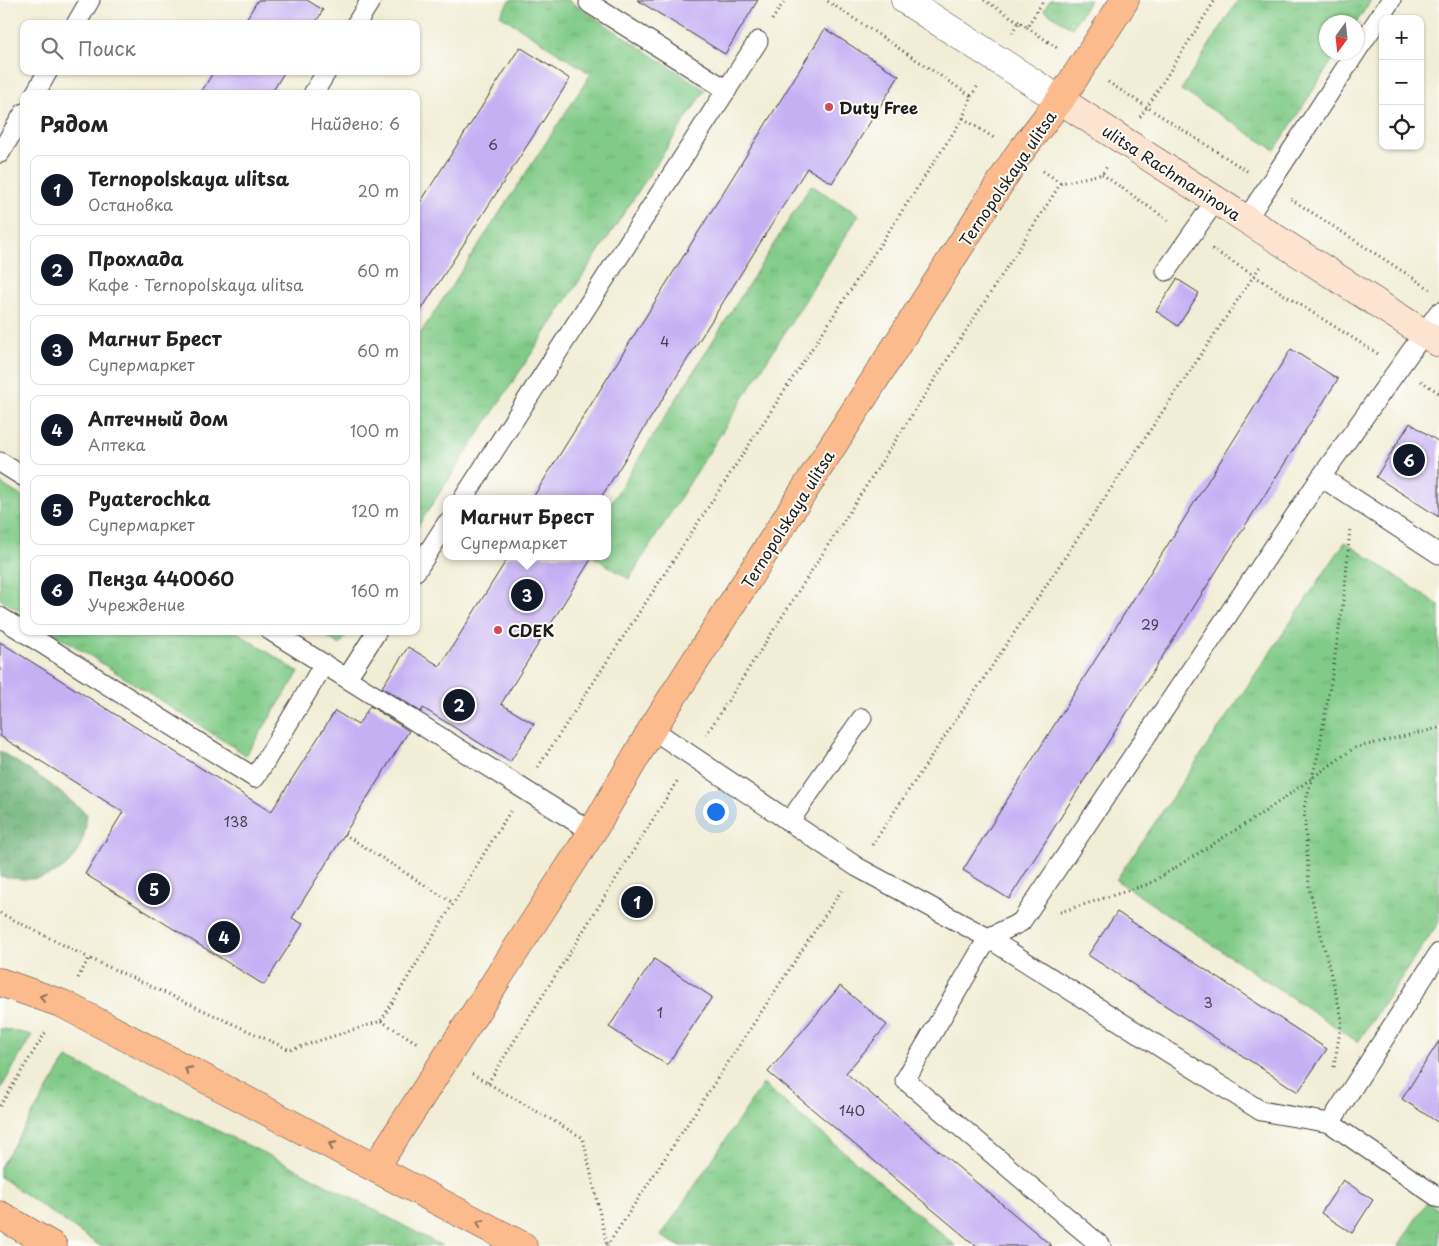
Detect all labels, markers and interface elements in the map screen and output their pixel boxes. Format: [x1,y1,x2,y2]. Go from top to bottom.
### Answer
north arrow [1319,15,1364,60]
map controls [1379,15,1424,150]
button: + [1379,15,1424,60]
search box [20,20,420,75]
icon: search [38,34,66,62]
text: Поиск [78,34,136,62]
button: − [1379,60,1424,105]
place label: Duty Free [839,95,918,119]
marker: Duty Free [823,101,835,113]
street label: Ternopolskaya ulitsa [952,105,1062,251]
button: locate [1379,105,1424,150]
text: Рядом [40,107,108,139]
text: Найдено: 6 [310,111,400,135]
street label: ulitsa Rachmaninova [1098,118,1246,226]
house number: 6 [488,134,498,155]
text: Ternopolskaya ulitsa [88,164,289,192]
text: 1 [53,178,61,202]
text: 20 m [358,178,399,202]
text: Остановка [88,192,173,216]
text: Прохлада [88,244,184,272]
text: 2 [51,258,63,282]
text: 60 m [357,258,399,282]
text: Кафе · Ternopolskaya ulitsa [88,272,303,296]
text: Магнит Брест [88,324,222,352]
house number: 4 [660,331,670,352]
text: 3 [52,338,62,362]
text: 60 m [357,338,399,362]
text: Супермаркет [88,352,195,376]
text: Аптечный дом [88,404,228,432]
text: 4 [52,418,62,442]
text: 100 m [350,418,399,442]
text: Аптека [88,432,145,456]
pin: 6 [1393,441,1425,479]
street label: Ternopolskaya ulitsa [735,445,840,593]
text: Pyaterochka [88,484,211,512]
popup [443,495,611,560]
text: 5 [52,498,62,522]
text: 120 m [352,498,399,522]
text: Магнит Брест [460,502,594,530]
text: Супермаркет [88,512,195,536]
text: Супермаркет [460,530,567,554]
text: Пенза 440060 [88,564,234,592]
pin: 3 [511,576,543,614]
text: 6 [51,578,63,602]
text: 160 m [351,578,399,602]
text: Учреждение [88,592,185,616]
house number: 29 [1141,614,1159,635]
place label: CDEK [508,618,555,642]
marker: CDEK [492,624,504,636]
pin: 2 [443,686,475,724]
your location [703,799,729,825]
house number: 138 [224,811,248,832]
pin: 5 [138,870,170,908]
pin: 1 [621,883,653,921]
pin: 4 [208,918,240,956]
house number: 3 [1203,992,1213,1013]
one-way arrow [39,993,47,1003]
house number: 1 [657,1002,663,1023]
one-way arrow [184,1066,193,1076]
house number: 140 [839,1100,865,1121]
one-way arrow [328,1141,337,1151]
one-way arrow [476,1219,485,1229]

